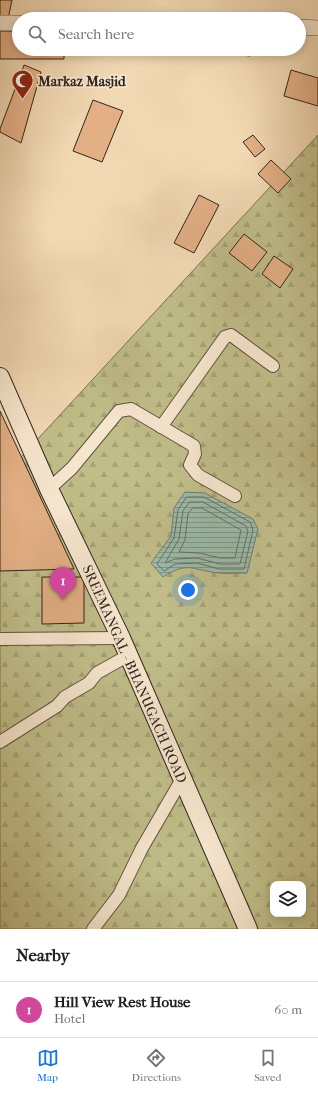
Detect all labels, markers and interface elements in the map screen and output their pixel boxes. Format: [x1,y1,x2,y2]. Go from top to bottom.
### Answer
search box [12,12,306,56]
icon: search [26,23,48,45]
text: Search here [58,25,134,43]
mosque icon: Markaz Masjid [9,68,35,101]
place label: Markaz Masjid [37,73,127,90]
street label: SREEMANGAL - BHANUGACH ROAD [79,563,191,786]
pin: 1 [50,567,76,600]
your location [178,580,198,600]
map controls [270,881,306,917]
button: layers [270,881,306,917]
text: Nearby [16,945,70,965]
text: Hill View Rest House [54,993,190,1011]
text: 1 [27,1002,31,1017]
text: 60 m [274,1002,302,1017]
text: Hotel [54,1011,85,1026]
tab: Map [37,1047,59,1084]
tab: Directions [132,1047,181,1084]
tab: Saved [254,1047,281,1084]

